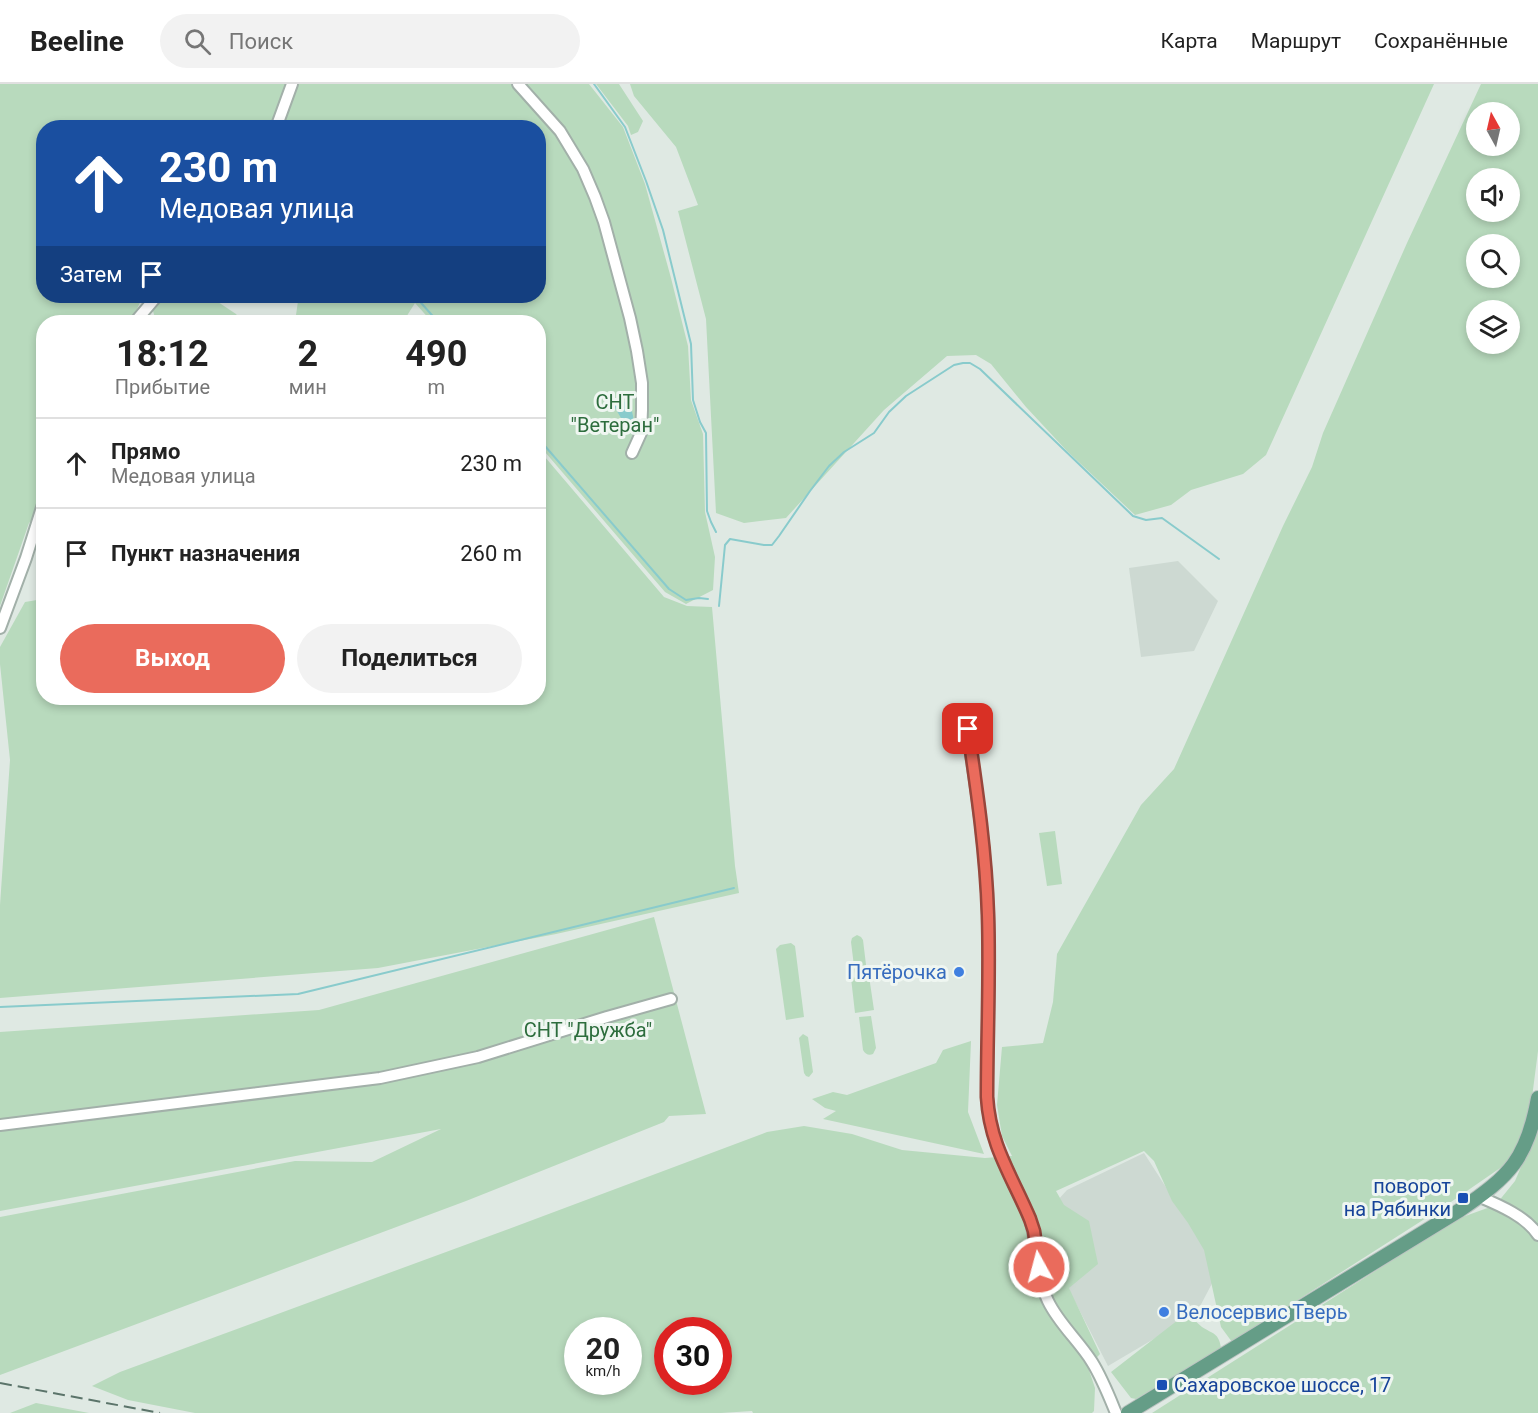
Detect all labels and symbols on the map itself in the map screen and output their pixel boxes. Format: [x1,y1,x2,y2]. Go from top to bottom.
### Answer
north arrow [1466,102,1520,156]
park label: СНТ "Ветеран" [571,390,659,437]
pin [942,703,993,754]
place label: Пятёрочка [847,960,947,984]
marker: Пятёрочка [952,965,966,979]
park label: СНТ "Дружба" [524,1018,652,1042]
place label: поворот на Рябинки [1344,1174,1451,1221]
marker: поворот на Рябинки [1456,1191,1470,1205]
position arrow [1007,1235,1071,1299]
place label: Велосервис Тверь [1176,1300,1347,1324]
marker: Велосервис Тверь [1157,1305,1171,1319]
speed limit sign: 30 [654,1317,732,1395]
place label: Сахаровское шоссе, 17 [1174,1373,1391,1397]
marker: Сахаровское шоссе, 17 [1155,1378,1169,1392]

